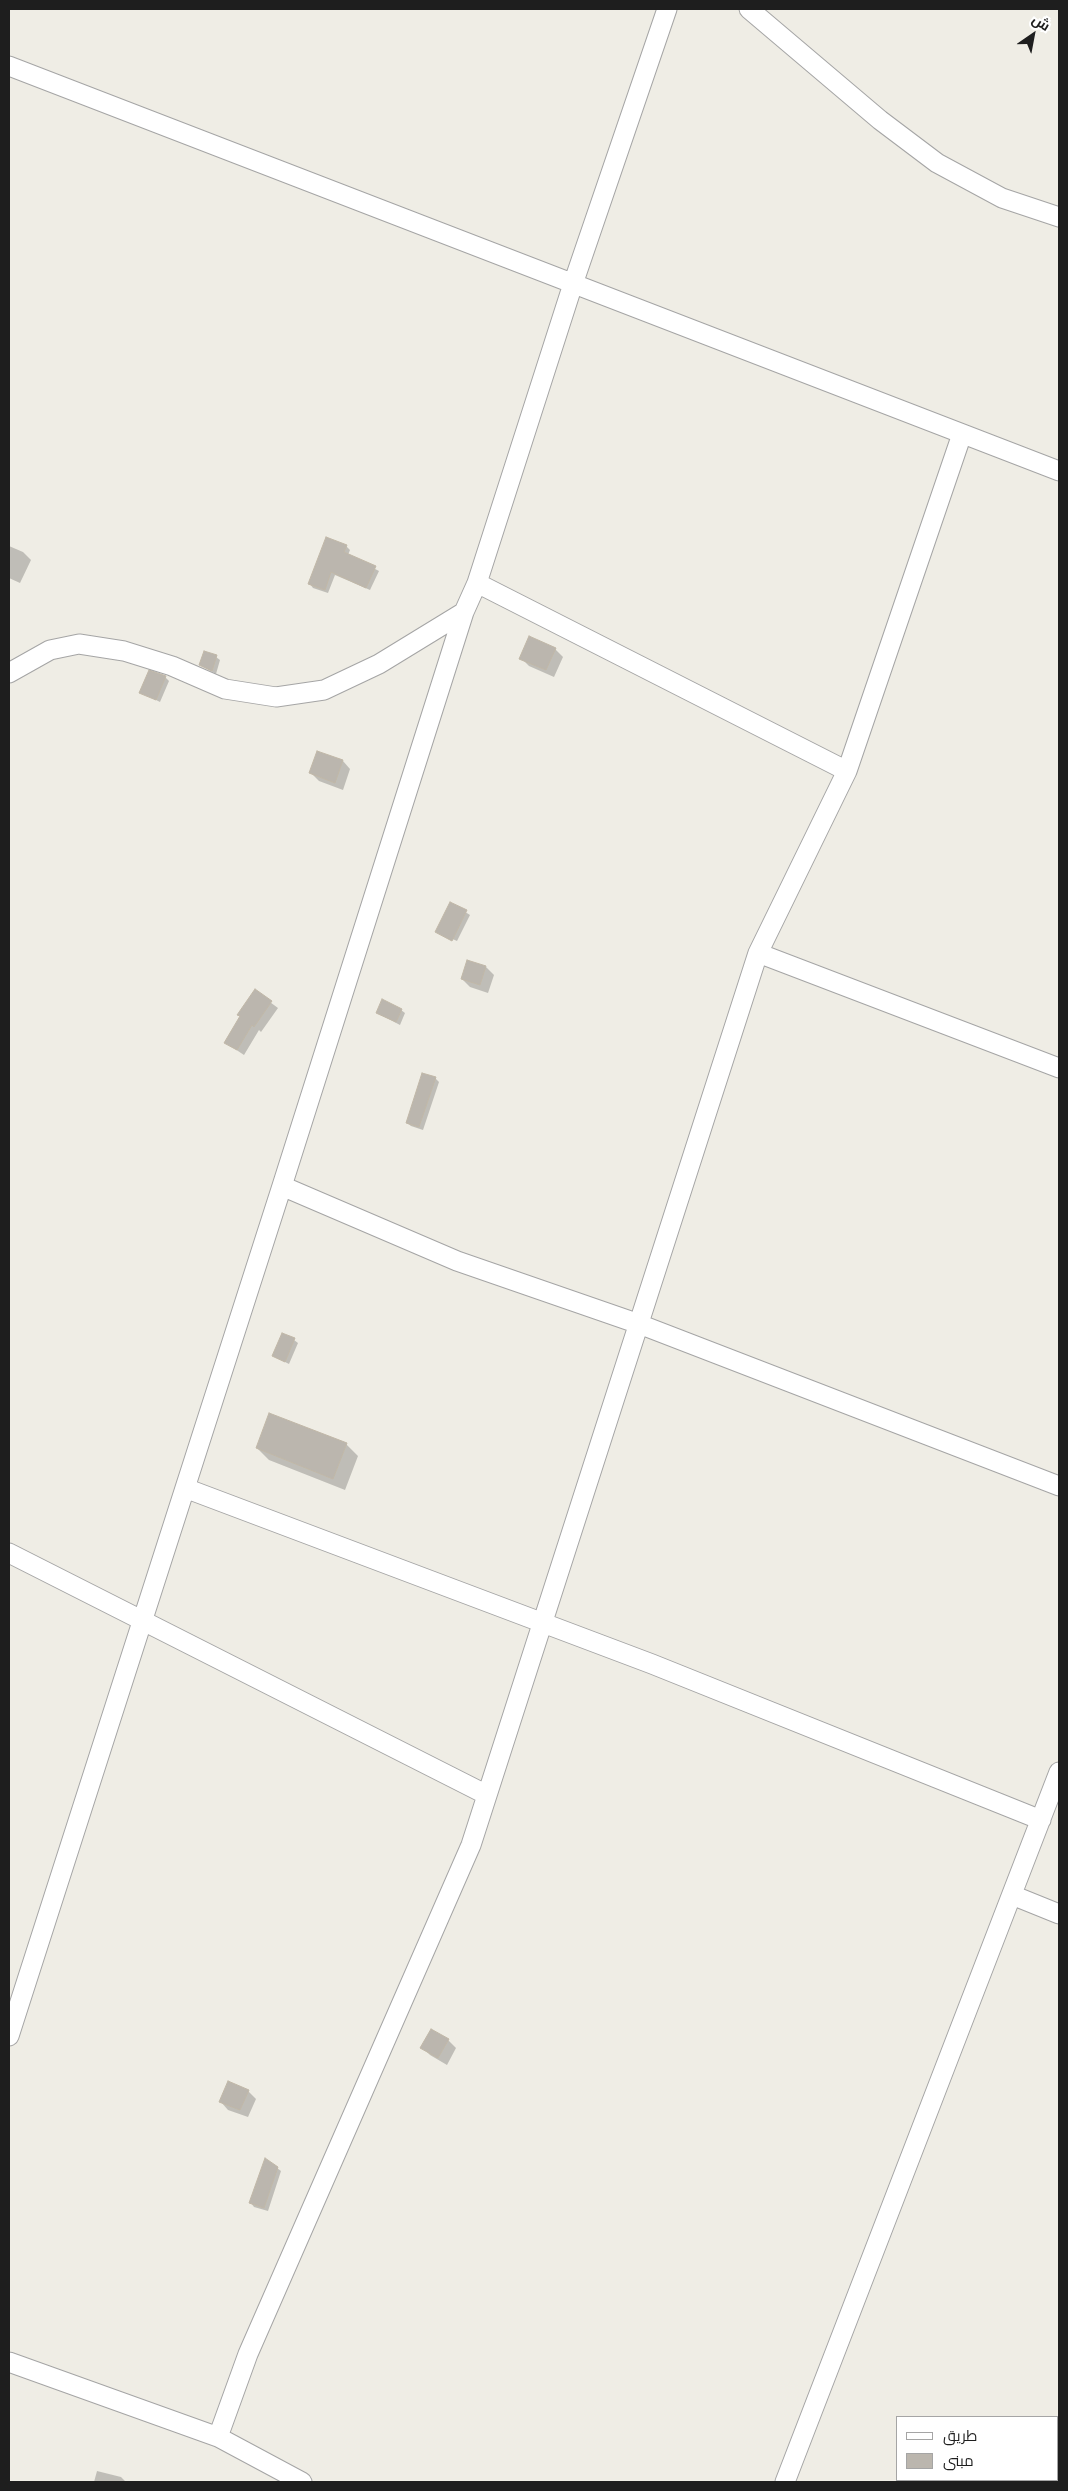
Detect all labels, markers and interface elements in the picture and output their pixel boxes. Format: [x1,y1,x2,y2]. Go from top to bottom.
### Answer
north arrow [1008,10,1058,60]
text: ش [1029,10,1054,34]
legend [896,2416,1058,2481]
text: طريق [943,2426,977,2445]
text: مبنى [943,2451,974,2470]

